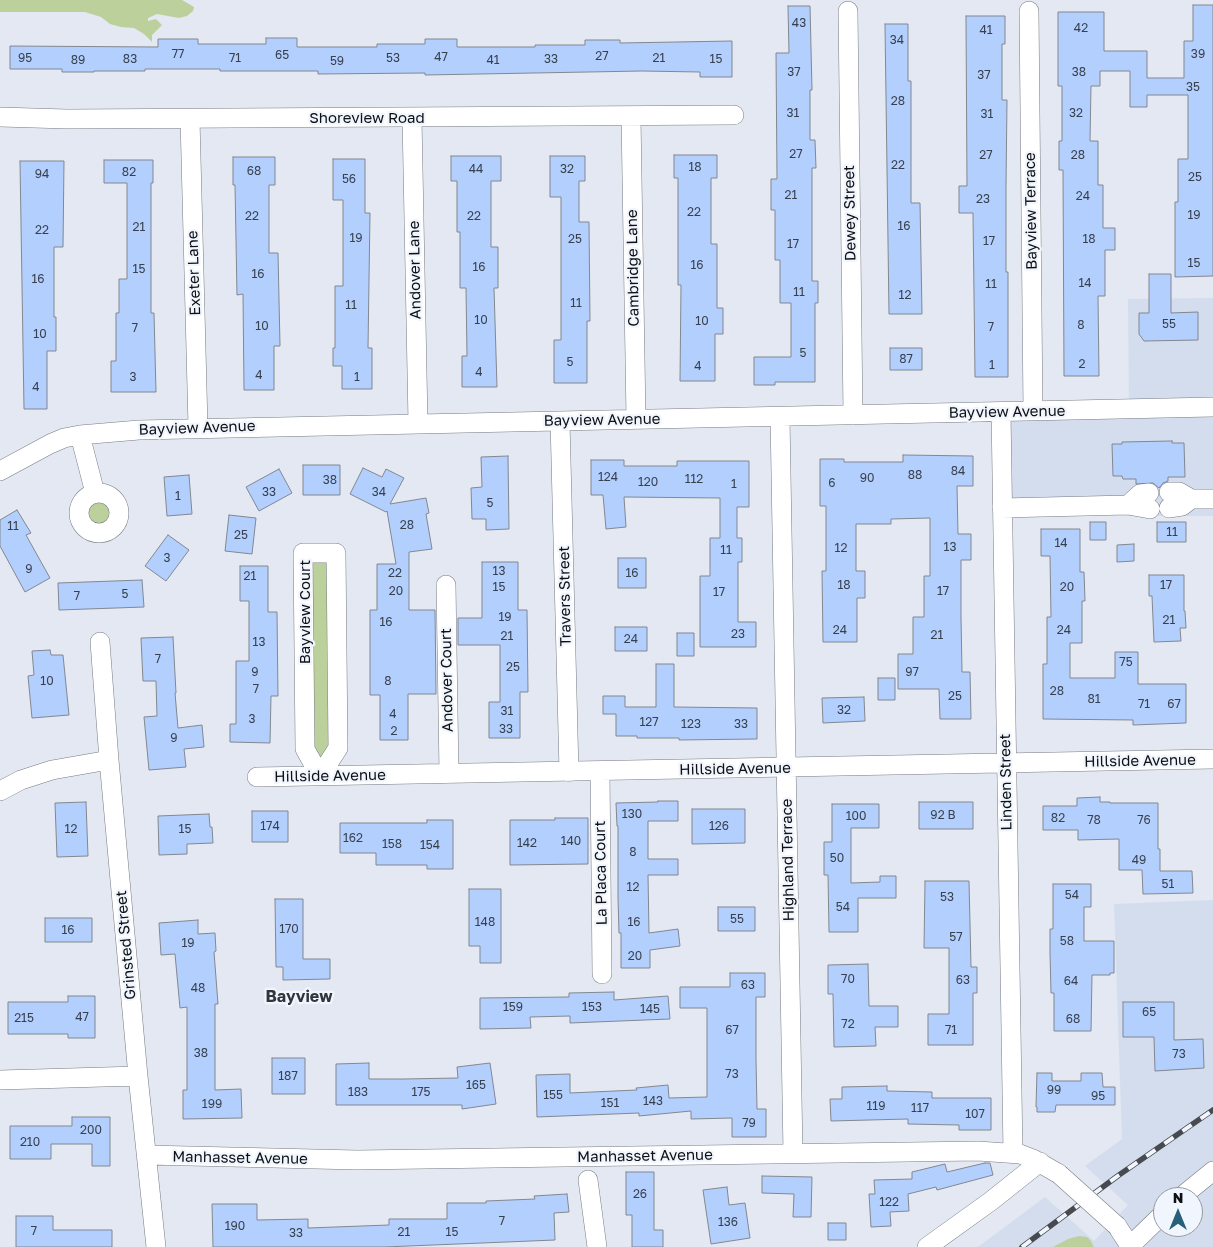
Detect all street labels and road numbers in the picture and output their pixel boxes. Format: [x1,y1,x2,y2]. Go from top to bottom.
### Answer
street label: Shoreview Road [309,109,425,127]
street label: Bayview Terrace [1021,152,1041,270]
street label: Dewey Street [840,165,860,261]
street label: Cambridge Lane [623,209,643,327]
street label: Andover Lane [405,221,425,319]
street label: Exeter Lane [184,230,204,316]
street label: Bayview Avenue [948,402,1066,422]
street label: Bayview Avenue [543,410,661,430]
street label: Bayview Avenue [138,417,256,439]
street label: Travers Street [555,546,575,646]
street label: Bayview Court [296,560,314,664]
street label: Andover Court [437,628,457,732]
street label: Linden Street [996,733,1016,831]
street label: Hillside Avenue [1084,751,1196,771]
street label: Hillside Avenue [679,759,791,779]
street label: Hillside Avenue [274,766,386,786]
street label: Highland Terrace [778,798,798,922]
street label: La Placa Court [591,820,611,926]
street label: Grinsted Street [112,890,140,1000]
street label: Manhasset Avenue [577,1146,713,1166]
street label: Manhasset Avenue [172,1148,308,1168]

